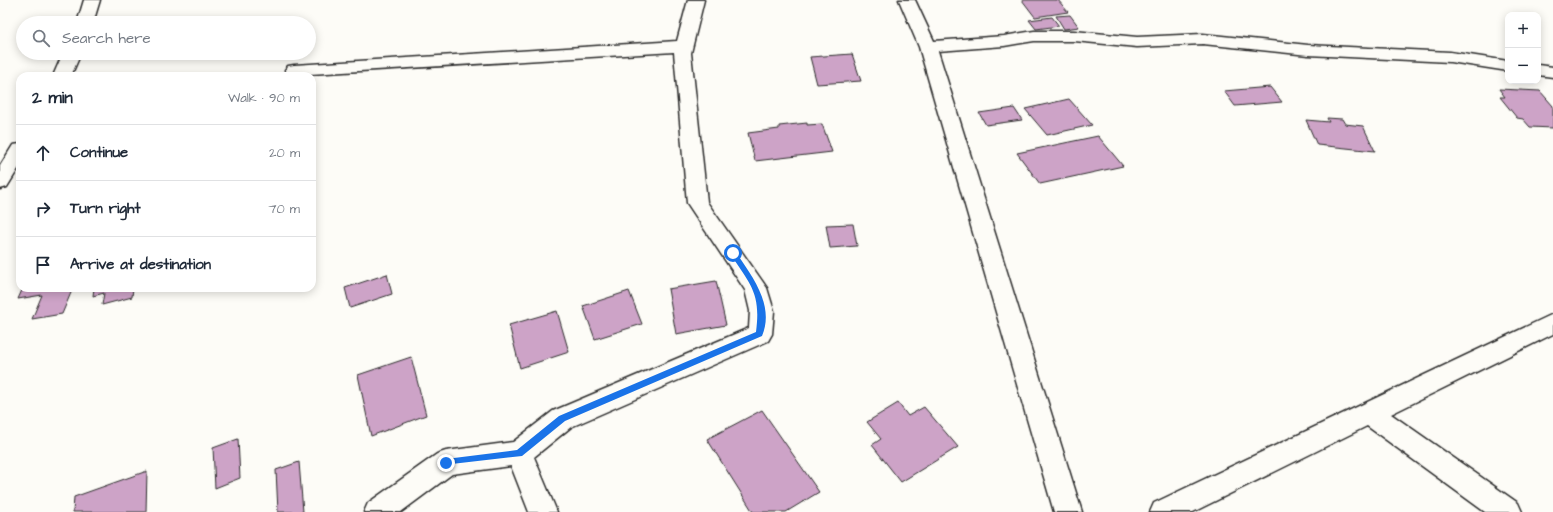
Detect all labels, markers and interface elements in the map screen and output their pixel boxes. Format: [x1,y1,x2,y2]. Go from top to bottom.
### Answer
map controls [1505,12,1541,84]
button: + [1505,12,1541,48]
search box [16,16,316,60]
icon: search [30,27,52,49]
text: Search here [62,28,151,49]
button: − [1505,48,1541,84]
text: 2 min [32,86,73,110]
text: Walk · 90 m [228,89,300,107]
icon: ahead [32,142,54,164]
text: Continue [70,142,128,163]
text: 20 m [269,144,300,162]
icon: right [32,198,54,220]
text: Turn right [70,198,141,219]
text: 70 m [268,200,300,218]
route start [724,244,742,262]
icon: arrive [32,254,54,276]
text: Arrive at destination [70,254,211,275]
route end [437,454,455,472]

